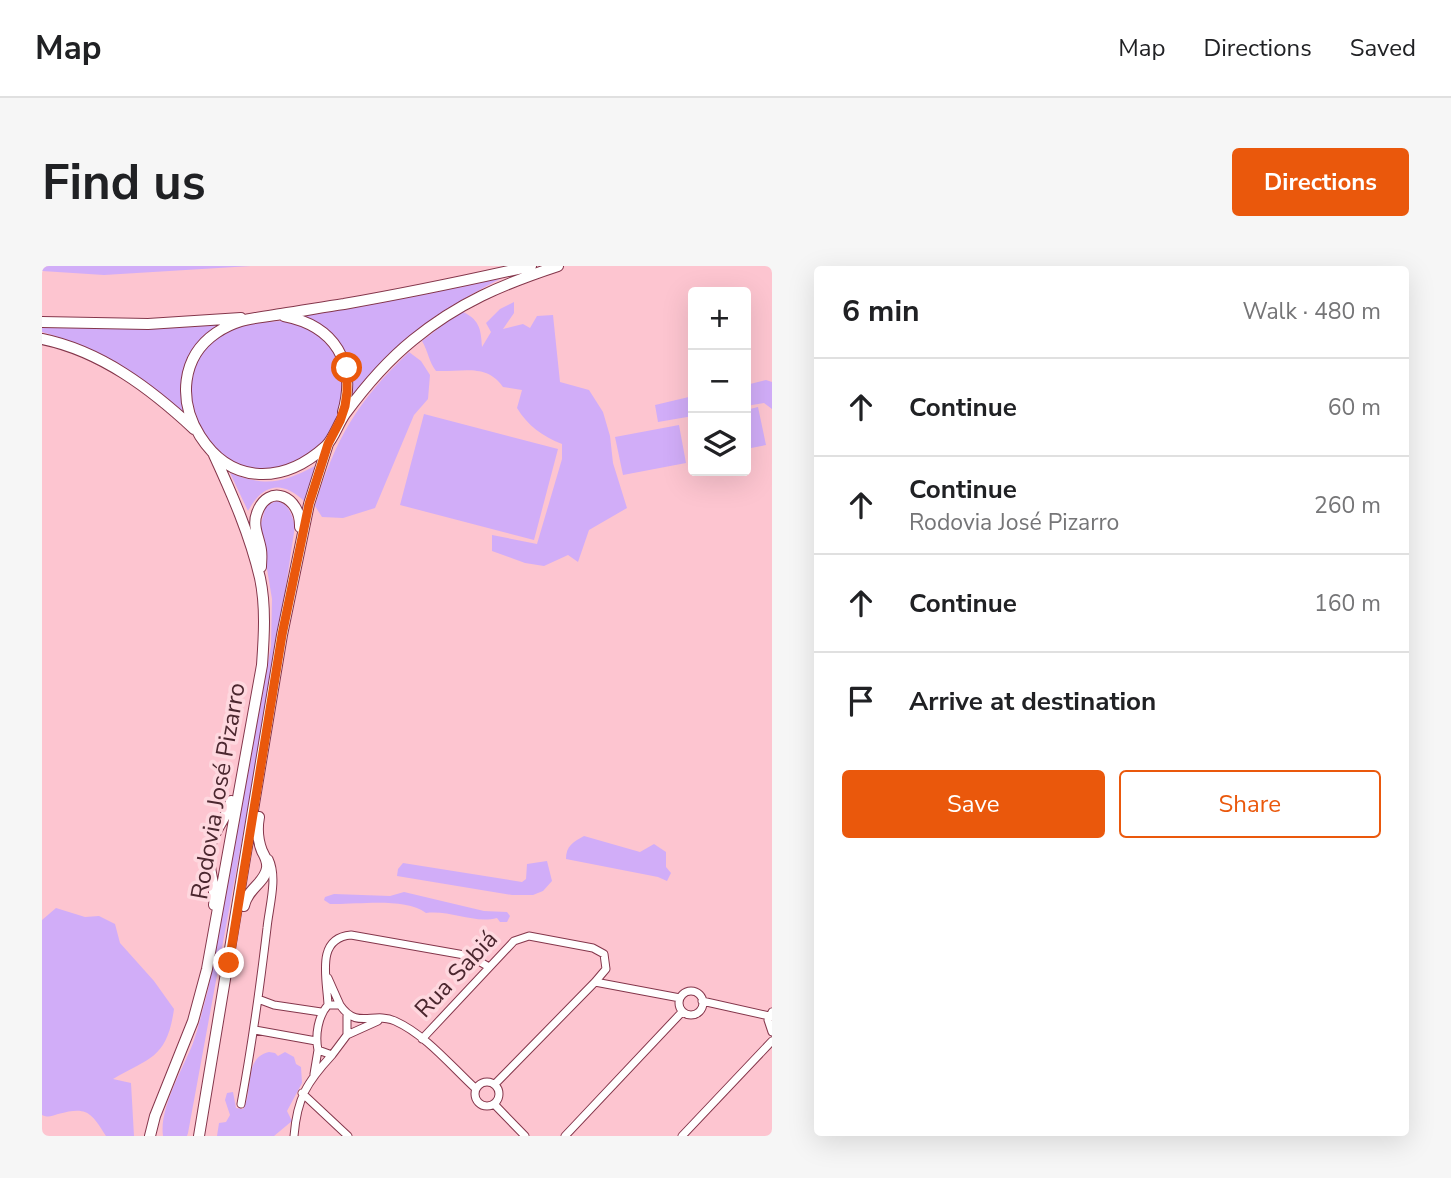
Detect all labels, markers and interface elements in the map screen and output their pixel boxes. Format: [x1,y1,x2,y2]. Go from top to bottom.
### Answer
text: Map [35,26,102,71]
text: Map [1118,32,1165,64]
text: Directions [1203,32,1312,64]
text: Saved [1350,32,1416,64]
button: Directions [1232,148,1409,216]
text: Find us [42,149,206,216]
map controls [688,287,751,476]
button: + [688,287,751,350]
text: 6 min [842,291,920,332]
text: Walk · 480 m [1242,296,1381,327]
button: − [688,350,751,413]
route start [331,352,362,383]
icon: ahead [842,388,880,426]
text: Continue [909,390,1017,425]
text: 60 m [1328,392,1381,423]
button: layers [688,413,751,476]
text: Continue [909,472,1017,507]
icon: ahead [842,486,880,524]
text: 260 m [1314,490,1381,521]
text: Rodovia José Pizarro [909,507,1119,538]
icon: ahead [842,584,880,622]
text: Continue [909,586,1017,621]
text: 160 m [1314,588,1381,619]
street label: Rodovia José Pizarro [183,680,253,902]
icon: arrive [842,682,880,720]
text: Arrive at destination [909,684,1156,719]
button: Save [842,770,1105,838]
button: Share [1119,770,1381,838]
street label: Rua Sabiá [407,924,505,1024]
route end [213,947,244,978]

